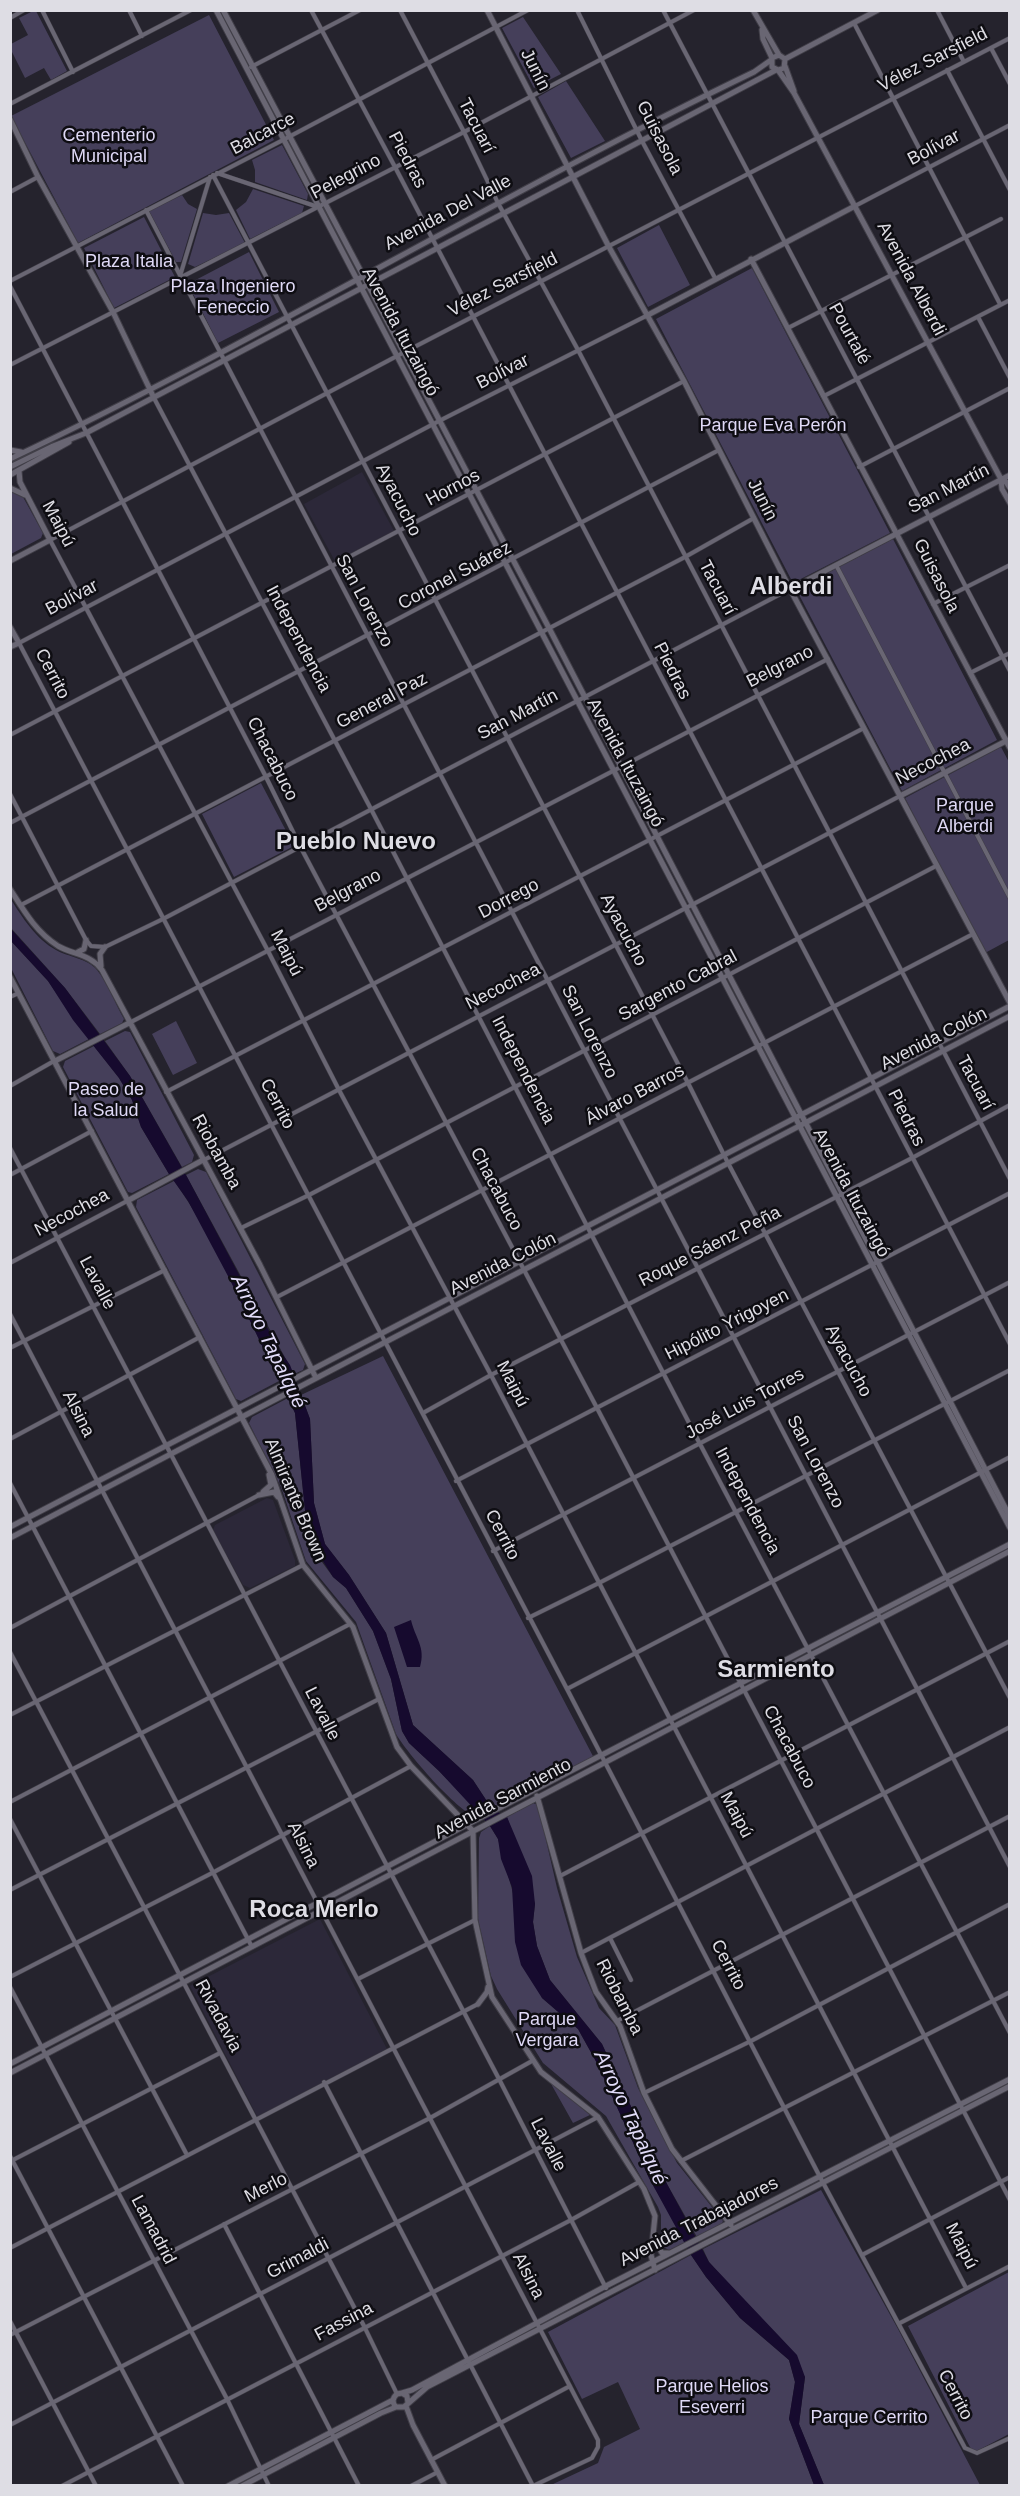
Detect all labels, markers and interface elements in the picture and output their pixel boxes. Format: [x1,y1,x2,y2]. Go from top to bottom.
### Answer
street label: Vélez Sarsfield [875,23,991,97]
street label: Junín [515,45,555,95]
street label: Tacuarí [453,95,499,157]
street label: Guisasola [631,97,687,179]
street label: Balcarce [227,108,299,160]
park label: Cementerio Municipal [62,125,156,168]
street label: Bolívar [904,125,964,171]
street label: Piedras [383,128,431,192]
street label: Pelegrino [307,150,385,204]
street label: Avenida Del Valle [381,171,515,255]
street label: Avenida Alberdi [872,218,950,340]
street label: Vélez Sarsfield [445,248,561,322]
park label: Plaza Italia [85,251,173,273]
street label: Avenida Ituzaingó [357,264,443,400]
park label: Plaza Ingeniero Feneccio [170,276,296,318]
street label: Pourtalé [823,299,875,369]
street label: Bolívar [473,350,533,394]
park label: Parque Eva Perón [699,415,847,437]
street label: San Martín [905,459,993,519]
street label: Ayacucho [371,460,425,540]
street label: Hornos [422,465,484,511]
street label: Junín [742,475,782,525]
street label: Maipú [37,497,79,551]
street label: Guisasola [908,535,964,617]
street label: Coronel Suárez [395,537,515,615]
street label: San Lorenzo [331,551,397,651]
street label: Tacuarí [694,557,740,619]
district label: Alberdi [750,573,832,601]
street label: Bolívar [42,575,102,621]
street label: Independencia [261,582,335,696]
street label: Piedras [649,639,695,703]
street label: Belgrano [743,641,817,693]
street label: Cerrito [30,645,74,703]
street label: General Paz [333,668,431,734]
street label: San Martín [474,685,562,745]
street label: Avenida Ituzaingó [582,695,668,831]
street label: Chacabuco [242,714,302,804]
street label: Necochea [892,734,974,790]
park label: Parque Alberdi [936,795,994,838]
district label: Pueblo Nuevo [276,828,436,856]
street label: Belgrano [311,865,385,917]
street label: Dorrego [475,874,543,924]
street label: Ayacucho [595,890,651,970]
street label: Maipú [265,926,307,980]
street label: Sargento Cabral [615,946,741,1026]
street label: Necochea [462,959,544,1015]
street label: San Lorenzo [556,982,622,1082]
street label: Avenida Colón [877,1003,991,1075]
street label: Independencia [487,1012,559,1128]
street label: Tacuarí [952,1052,998,1114]
street label: Álvaro Barros [582,1060,688,1130]
street label: Cerrito [255,1075,299,1133]
park label: Paseo de la Salud [68,1079,144,1122]
street label: Piedras [883,1086,929,1150]
street label: Riobamba [187,1111,245,1193]
street label: Avenida Ituzaingó [808,1125,894,1261]
street label: Chacabuco [465,1144,527,1234]
street label: Necochea [31,1184,113,1242]
street label: Roque Sáenz Peña [636,1202,784,1292]
street label: Avenida Colón [446,1228,560,1300]
street label: Lavalle [74,1253,120,1313]
water label: Arroyo Tapalqué [225,1271,311,1413]
street label: Hipólito Yrigoyen [661,1284,793,1366]
street label: Ayacucho [820,1321,876,1401]
street label: Maipú [491,1357,533,1411]
street label: José Luis Torres [682,1364,808,1444]
street label: Alsina [57,1387,99,1441]
street label: San Lorenzo [782,1412,848,1512]
street label: Almirante Brown [259,1435,331,1565]
street label: Independencia [710,1444,784,1558]
street label: Cerrito [480,1506,524,1564]
district label: Sarmiento [717,1656,835,1684]
street label: Lavalle [299,1684,345,1744]
street label: Chacabuco [758,1702,820,1792]
street label: Avenida Sarmiento [431,1754,575,1844]
street label: Maipú [715,1788,757,1842]
street label: Alsina [282,1818,324,1872]
district label: Roca Merlo [249,1896,379,1924]
street label: Cerrito [706,1936,750,1994]
street label: Riobamba [591,1956,647,2038]
street label: Rivadavia [190,1976,246,2056]
park label: Parque Vergara [515,2009,579,2052]
water label: Arroyo Tapalqué [588,2047,672,2189]
street label: Lavalle [525,2115,571,2175]
street label: Merlo [241,2168,291,2208]
street label: Avenida Trabajadores [616,2173,782,2271]
street label: Lamadrid [126,2192,180,2268]
street label: Maipú [940,2219,982,2273]
street label: Grimaldi [263,2234,333,2284]
street label: Alsina [507,2249,549,2303]
street label: Fassina [311,2298,377,2346]
street label: Cerrito [933,2366,977,2424]
park label: Parque Helios Eseverri [655,2376,769,2418]
park label: Parque Cerrito [810,2407,928,2429]

